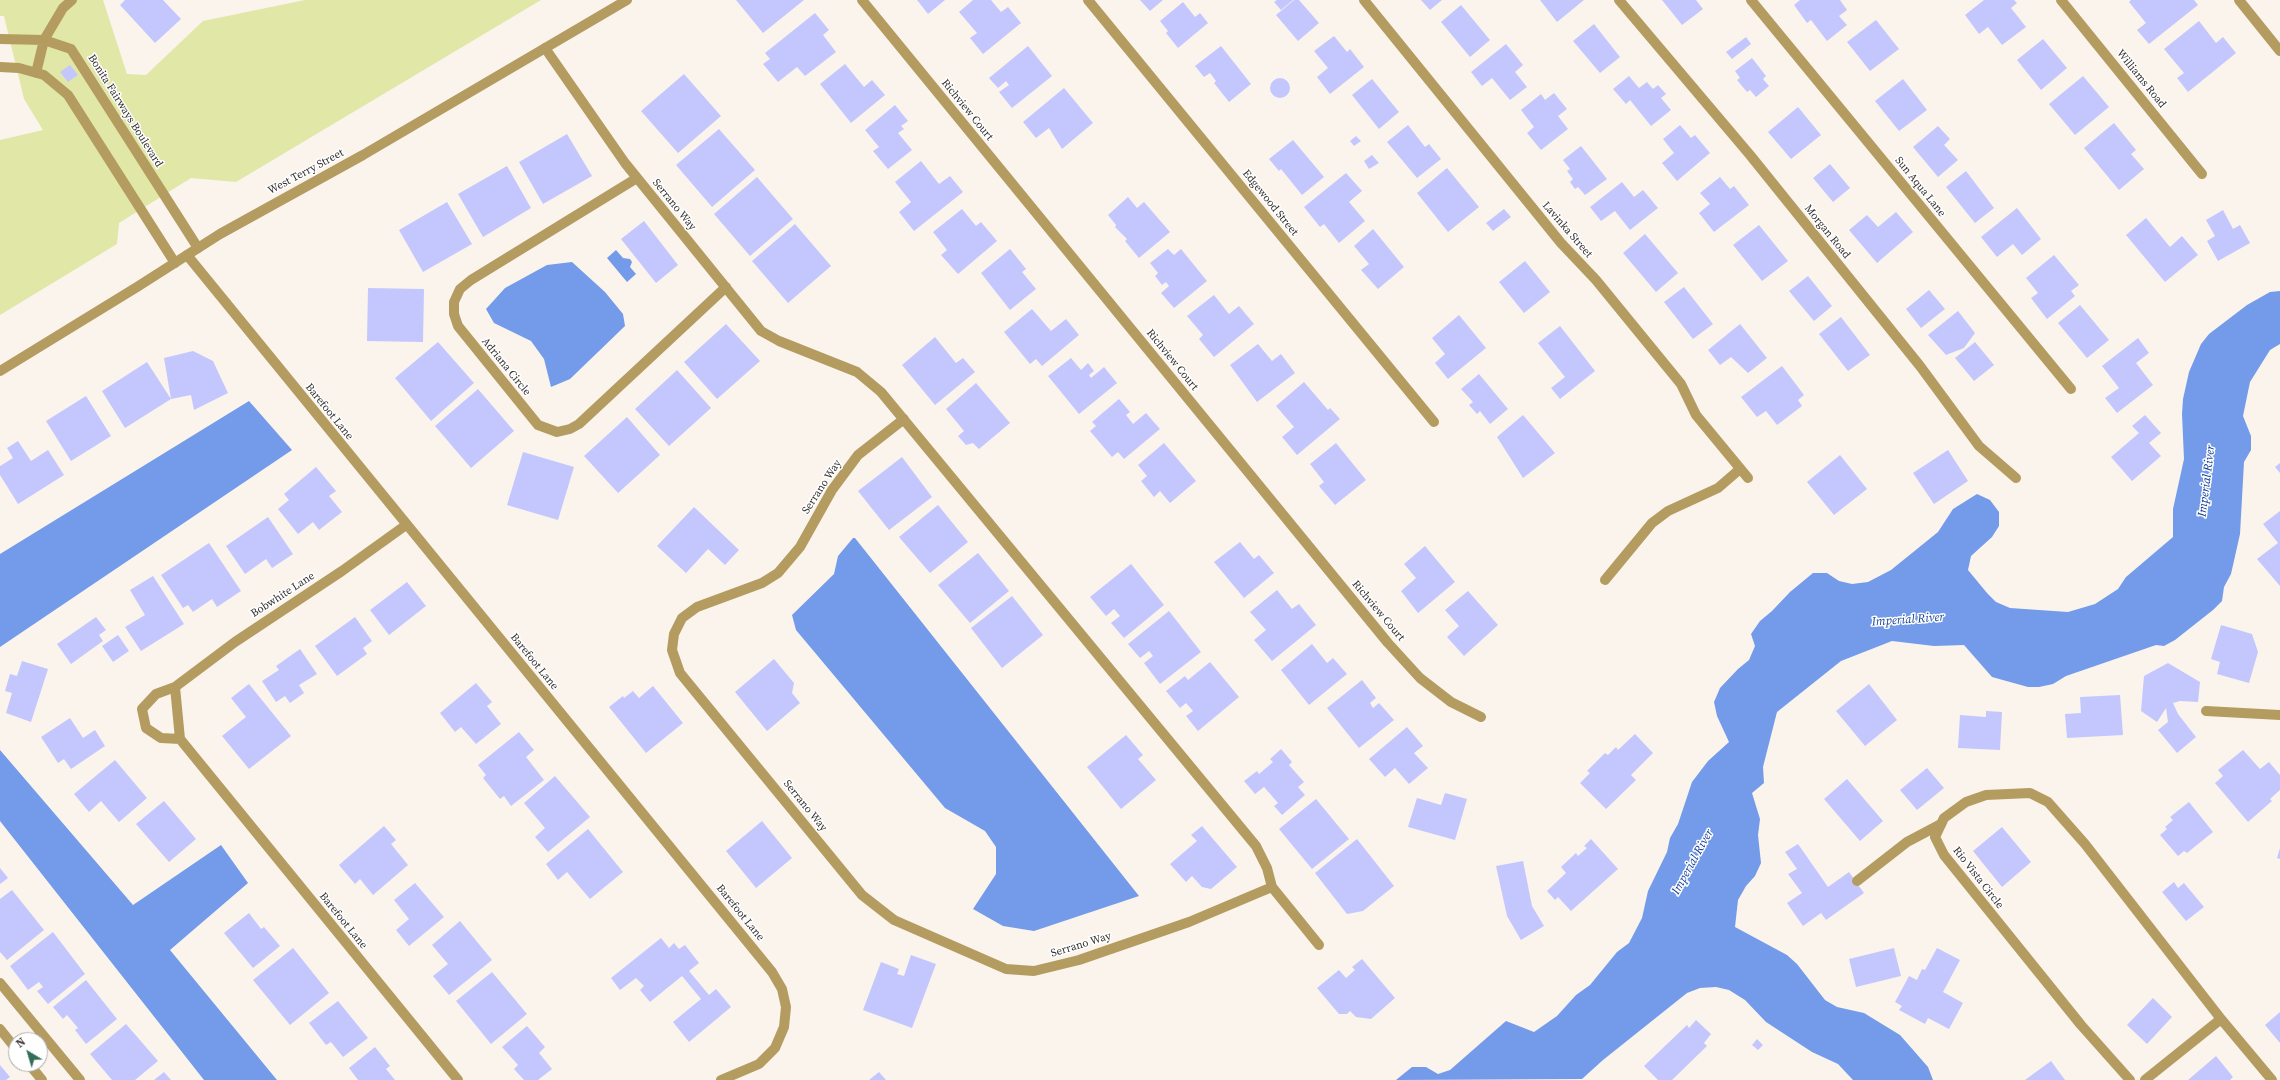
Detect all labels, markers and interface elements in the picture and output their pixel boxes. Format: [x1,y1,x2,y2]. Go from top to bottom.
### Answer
street label: Williams Road [2113,47,2169,111]
street label: Bonita Fairways Boulevard [85,52,165,170]
street label: Richview Court [938,77,996,143]
street label: West Terry Street [266,146,346,198]
street label: Sun Aqua Lane [1892,154,1948,220]
street label: Edgewood Street [1239,167,1301,239]
street label: Serrano Way [649,177,699,233]
street label: Lavinka Street [1539,199,1595,261]
street label: Morgan Road [1801,202,1853,262]
street label: Richview Court [1143,327,1201,393]
street label: Adriana Circle [479,335,533,399]
street label: Barefoot Lane [302,381,356,443]
water label: Imperial River [2195,444,2219,518]
street label: Serrano Way [800,457,844,517]
street label: Bobwhite Lane [249,569,317,621]
street label: Richview Court [1349,578,1407,644]
water label: Imperial River [1871,610,1945,630]
street label: Barefoot Lane [507,631,561,693]
street label: Serrano Way [780,778,830,834]
water label: Imperial River [1669,827,1717,897]
street label: Rio Vista Circle [1950,844,2006,912]
street label: Barefoot Lane [713,882,767,944]
street label: Barefoot Lane [316,890,370,952]
street label: Serrano Way [1049,930,1113,960]
north arrow [8,1032,48,1072]
text: N [13,1035,29,1051]

